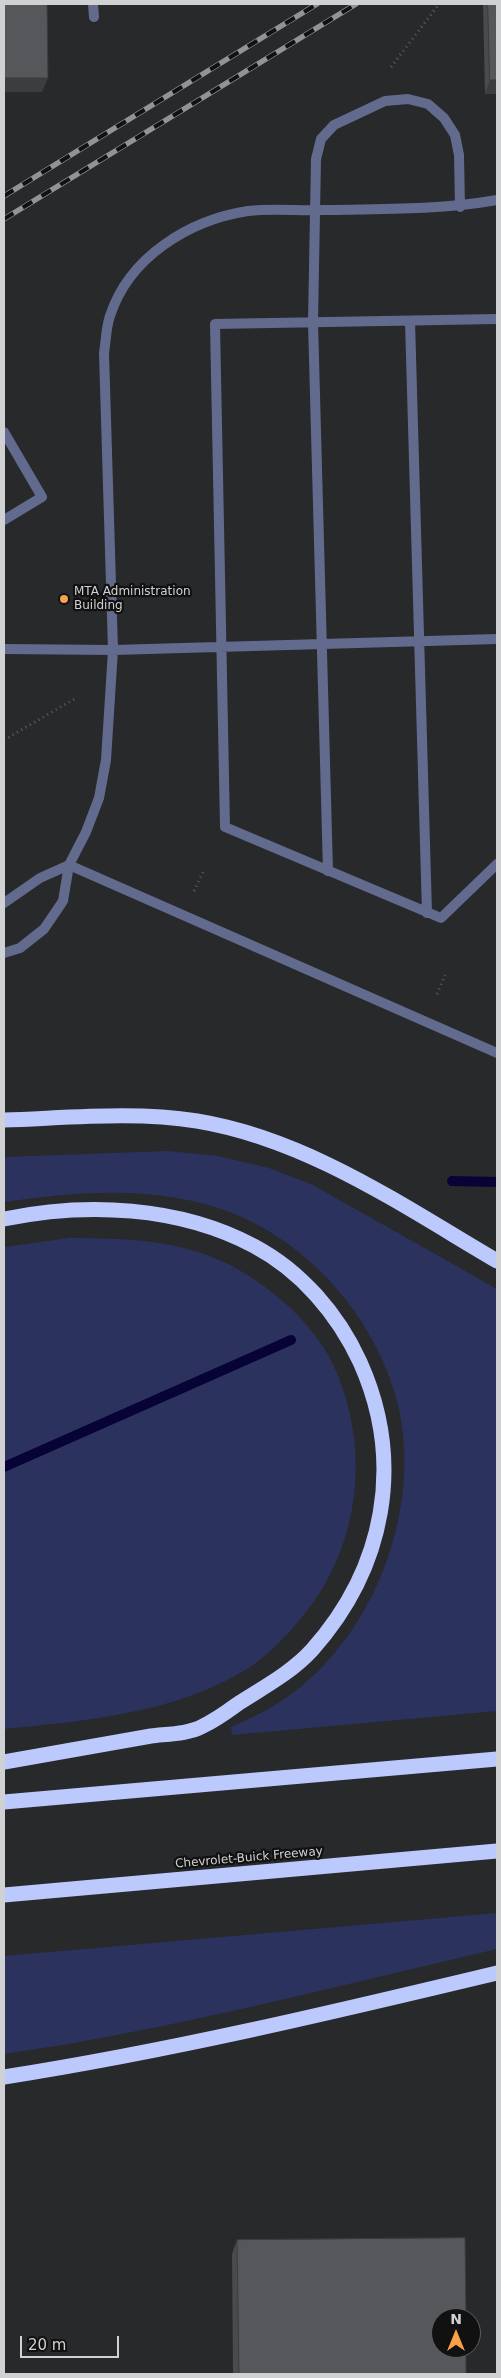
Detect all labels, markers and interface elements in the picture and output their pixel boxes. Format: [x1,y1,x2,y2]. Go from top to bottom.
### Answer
place label: MTA Administration Building [74,585,191,613]
marker: MTA Administration Building [58,593,70,605]
street label: Chevrolet-Buick Freeway [175,1844,323,1872]
north arrow [431,2308,481,2358]
text: N [450,2311,462,2327]
scale bar [22,2326,121,2358]
text: 20 m [28,2336,66,2354]

